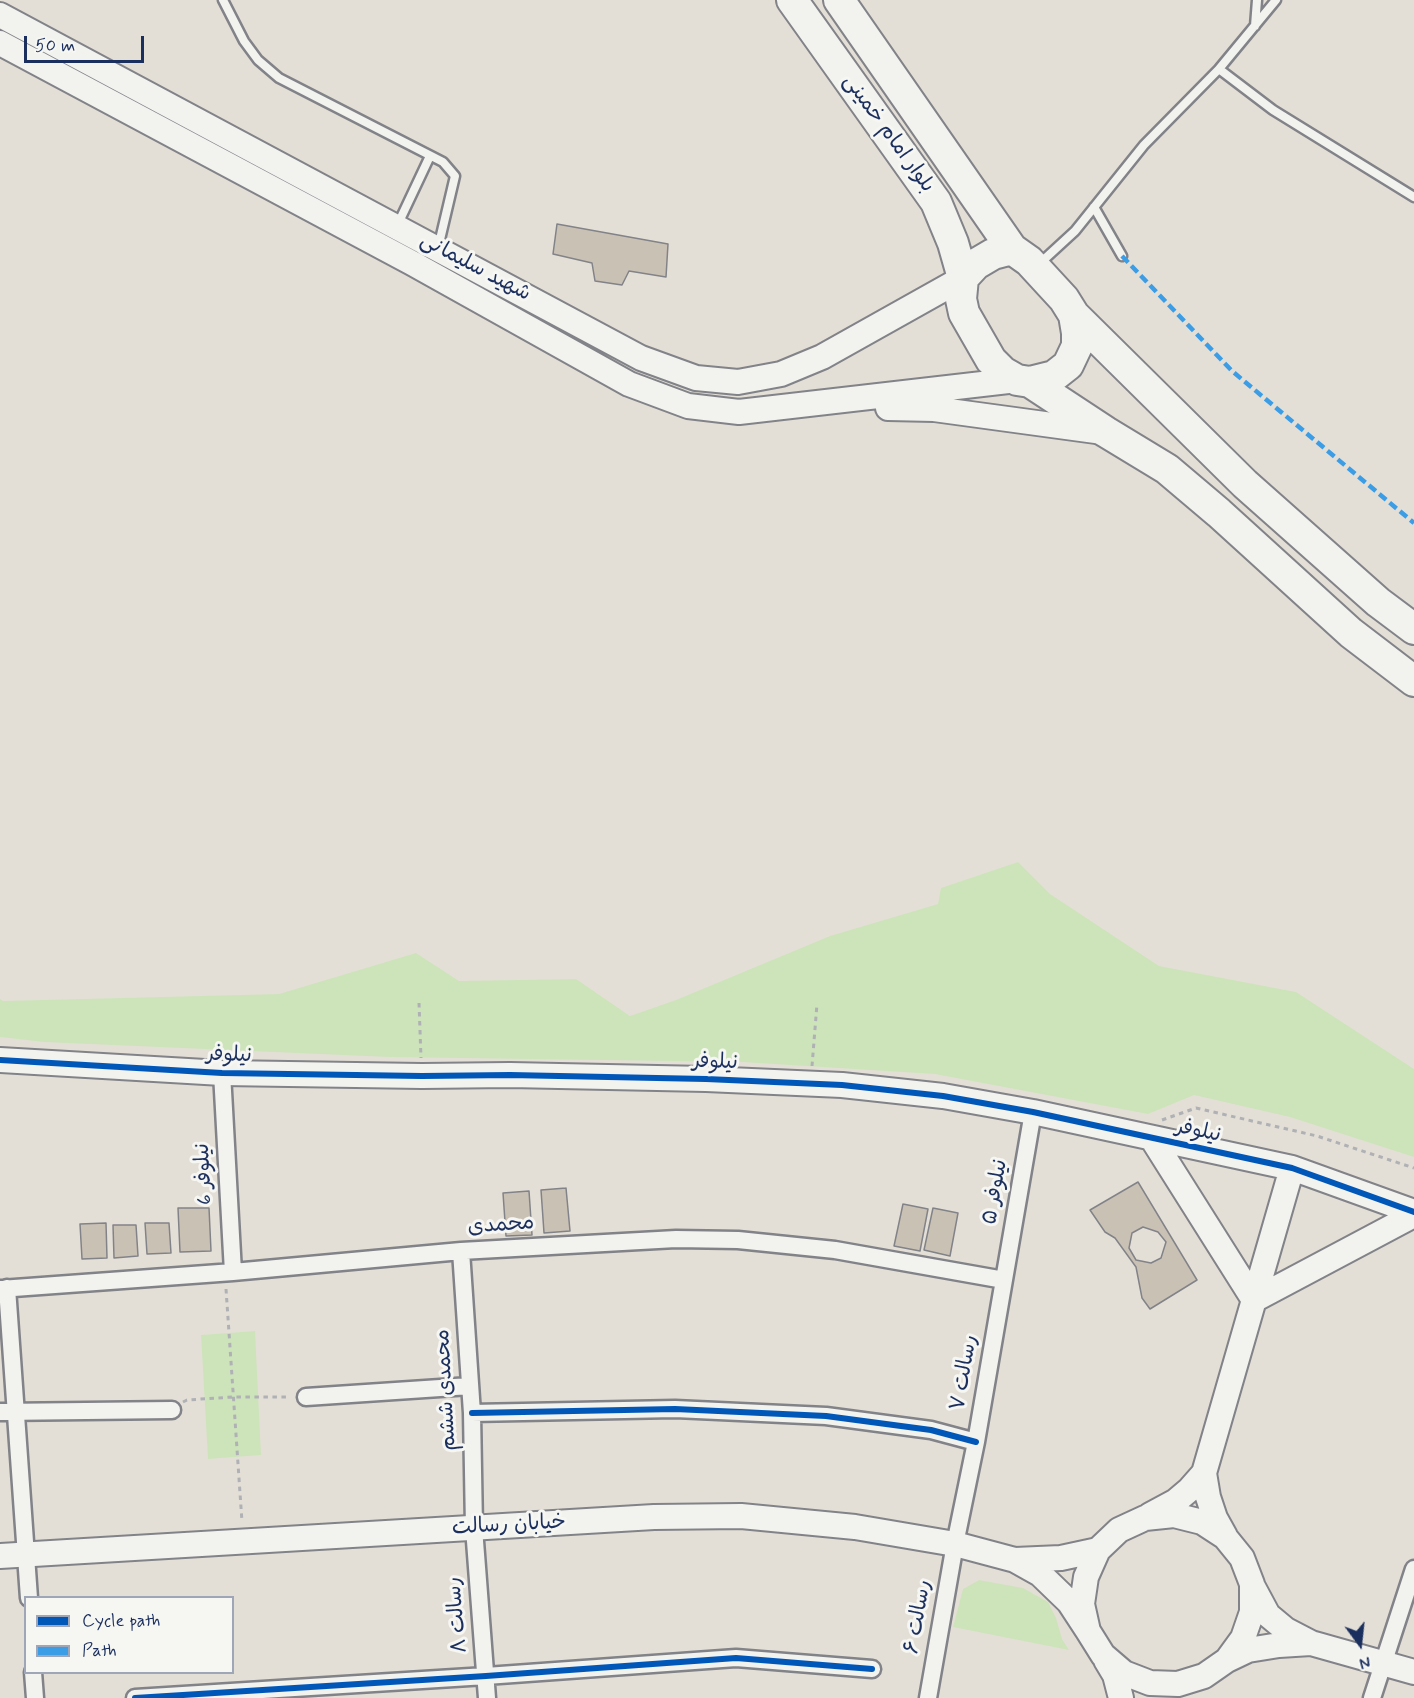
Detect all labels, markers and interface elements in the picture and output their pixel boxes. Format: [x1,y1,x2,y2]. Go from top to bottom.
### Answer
scale bar [27,24,147,62]
text: 50 m [35,34,75,58]
street label: بلوار امام خمینی [837,70,939,198]
street label: شهید سلیمانی [415,228,535,308]
street label: نیلوفر [206,1043,252,1069]
street label: نیلوفر [692,1050,738,1076]
street label: نیلوفر [1173,1115,1223,1149]
street label: نیلوفر 6 [191,1142,219,1206]
street label: نیلوفر ۵ [978,1157,1014,1227]
street label: محمدی [467,1211,535,1241]
street label: محمدی ششم [431,1329,463,1451]
street label: رسالت ۷ [946,1333,984,1413]
street label: خیابان رسالت [451,1510,567,1542]
street label: ۸ رسالت [442,1576,474,1654]
street label: رسالت ۶ [900,1578,938,1656]
legend [24,1596,234,1674]
text: Cycle path [82,1609,160,1633]
north arrow [1330,1614,1390,1674]
text: Path [82,1639,117,1663]
text: N [1357,1650,1373,1673]

